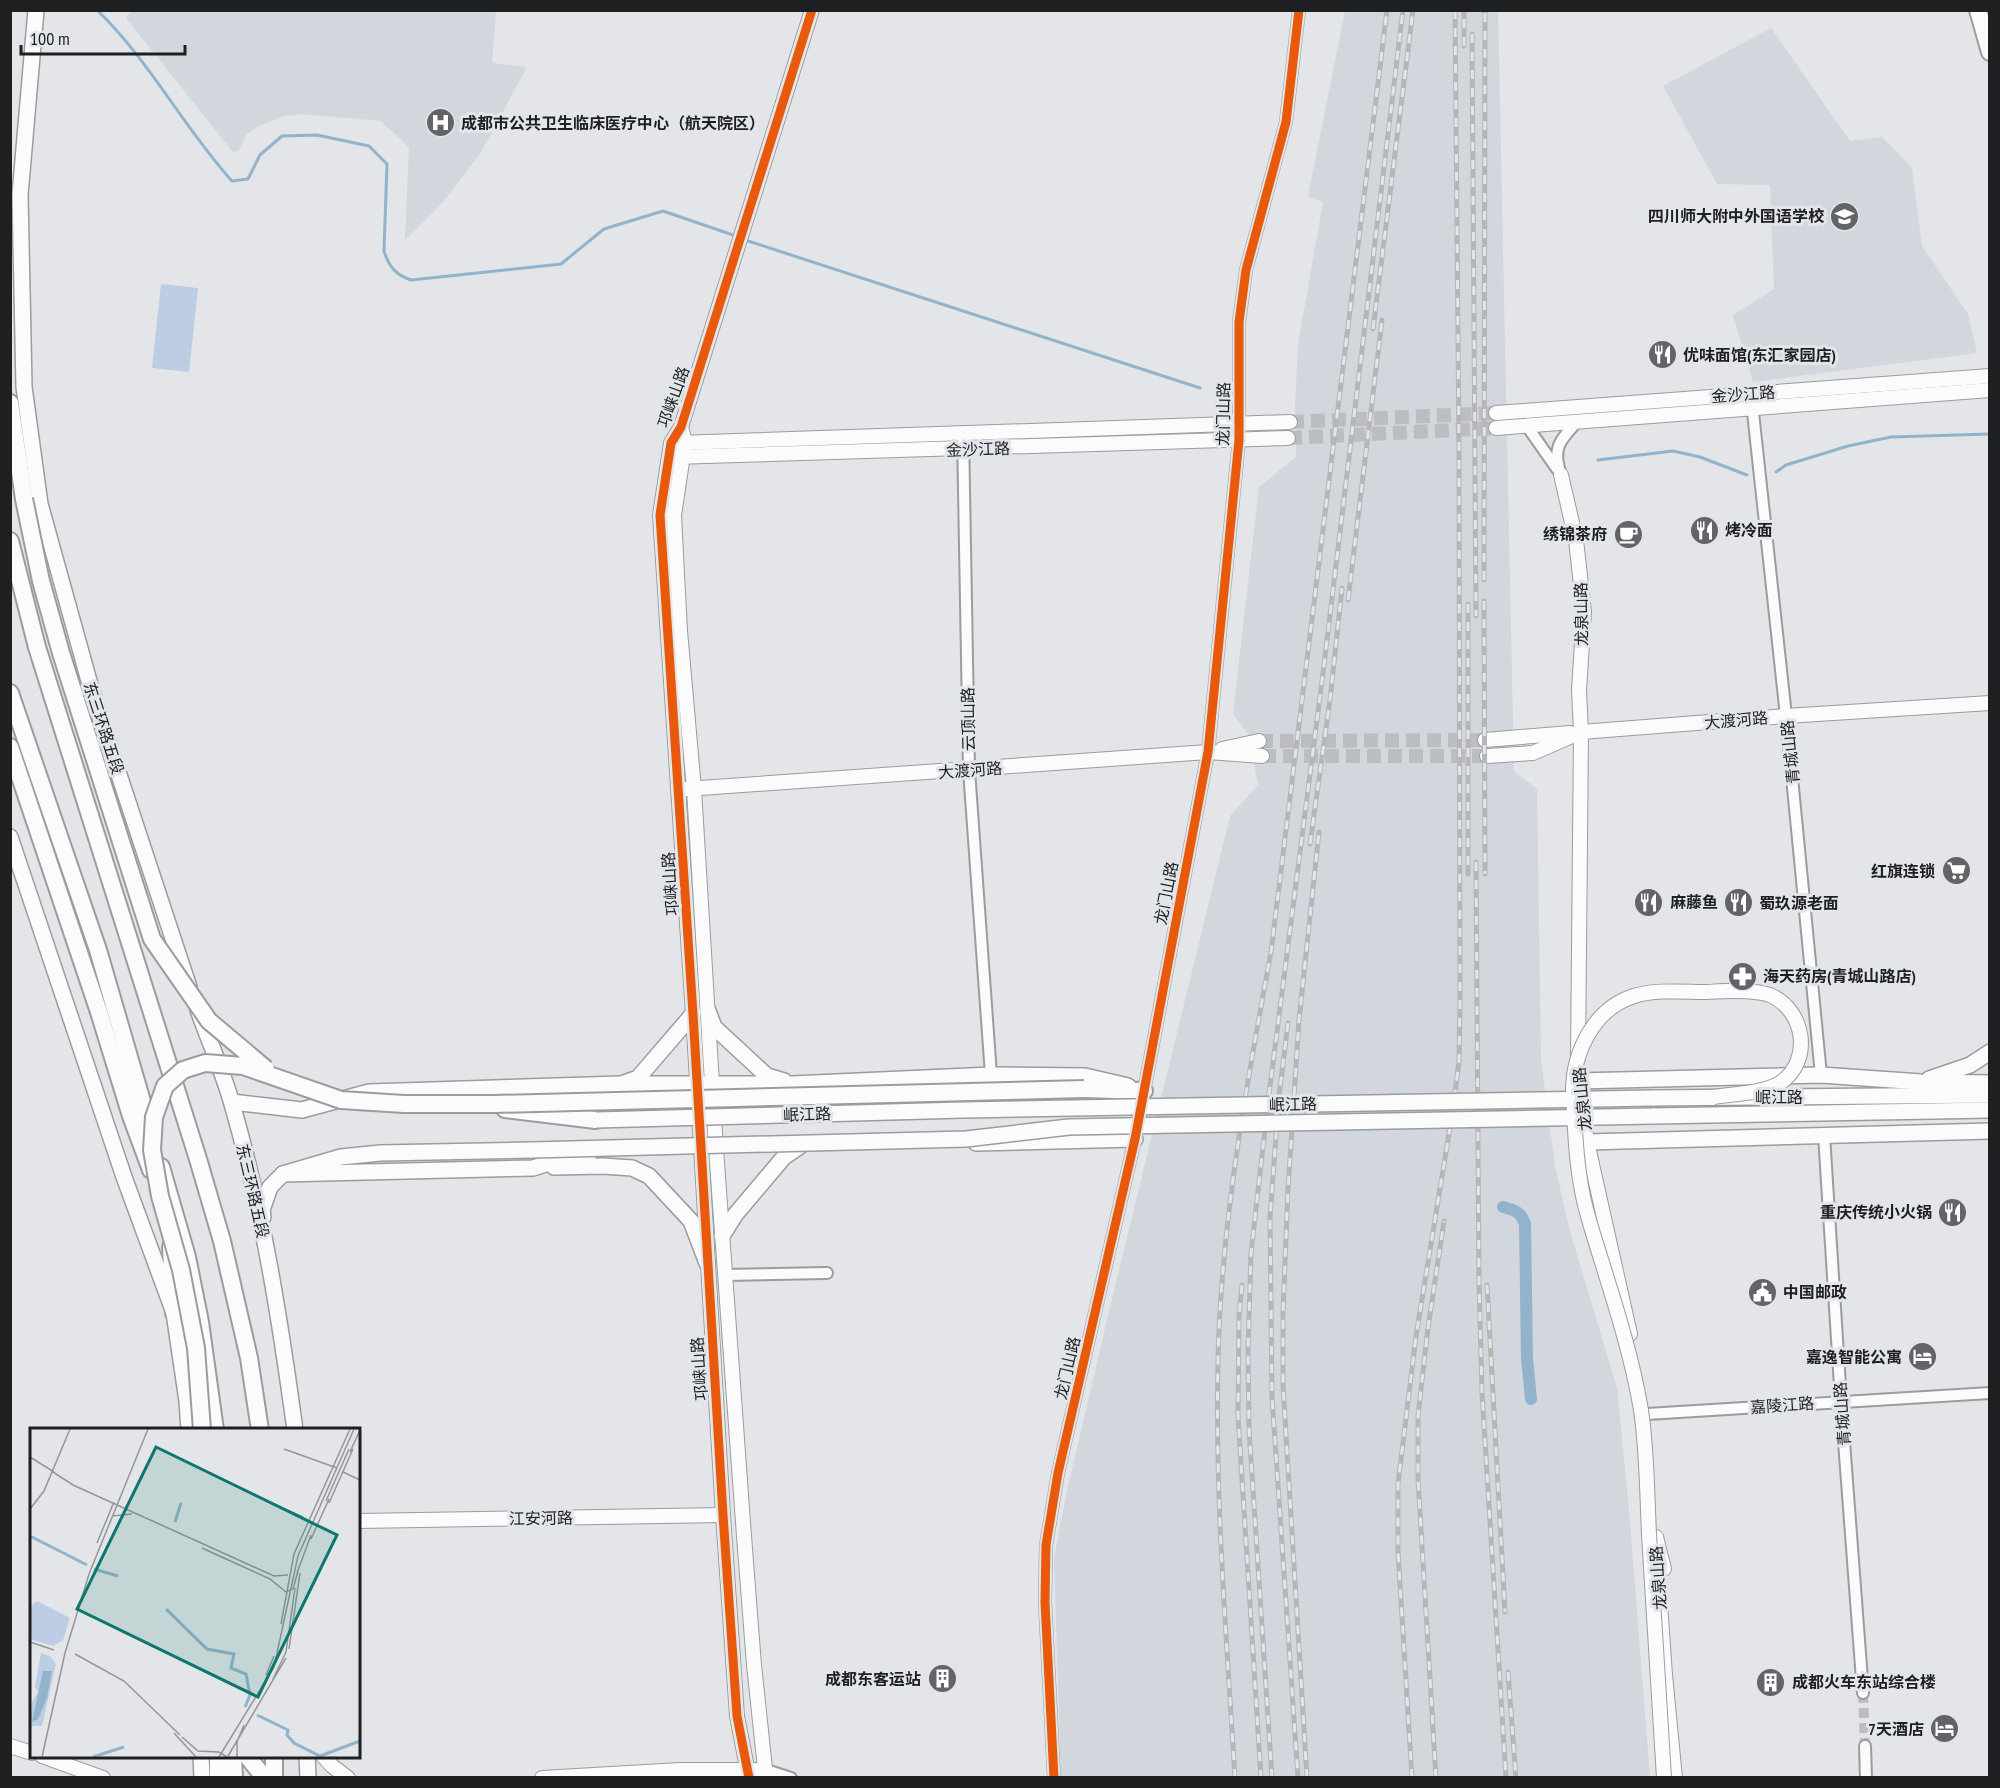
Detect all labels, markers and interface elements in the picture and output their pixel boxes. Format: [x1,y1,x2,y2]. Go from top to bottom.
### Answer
scale bar [21,18,184,56]
text: 100 m [30,27,70,50]
hospital icon: 成都市公共卫生临床医疗中心（航天院区） [424,107,456,139]
place label: 成都市公共卫生临床医疗中心（航天院区） [461,113,765,133]
school or university icon: 四川师大附中外国语学校 [1829,200,1861,232]
place label: 四川师大附中外国语学校 [1648,206,1825,226]
restaurant icon: 优味面馆(东汇家园店) [1646,339,1678,371]
place label: 优味面馆(东汇家园店) [1683,345,1836,365]
street label: 邛崃山路 [653,364,693,430]
street label: 龙门山路 [1212,382,1234,446]
street label: 金沙江路 [1710,382,1776,406]
street label: 金沙江路 [946,438,1010,460]
restaurant icon: 烤冷面 [1688,514,1720,546]
cafe icon: 绣锦茶府 [1612,518,1644,550]
place label: 烤冷面 [1725,520,1773,540]
place label: 绣锦茶府 [1543,524,1607,544]
street label: 龙泉山路 [1570,582,1592,646]
street label: 东三环路五段 [80,679,128,777]
street label: 云顶山路 [957,687,979,751]
street label: 大渡河路 [1703,707,1769,733]
street label: 青城山路 [1777,719,1803,785]
street label: 大渡河路 [937,758,1003,782]
street label: 邛崃山路 [658,851,682,917]
supermarket icon: 红旗连锁 [1940,855,1972,887]
street label: 龙门山路 [1150,860,1182,926]
place label: 红旗连锁 [1871,861,1935,881]
restaurant icon: 麻藤鱼 [1633,886,1665,918]
restaurant icon: 蜀玖源老面 [1722,887,1754,919]
place label: 麻藤鱼 [1670,892,1718,912]
place label: 蜀玖源老面 [1759,893,1839,913]
pharmacy icon: 海天药房(青城山路店) [1726,960,1758,992]
place label: 海天药房(青城山路店) [1763,966,1916,986]
street label: 龙泉山路 [1569,1066,1595,1132]
street label: 岷江路 [1755,1087,1803,1107]
street label: 岷江路 [1269,1094,1317,1114]
street label: 岷江路 [783,1103,831,1125]
street label: 东三环路五段 [232,1142,274,1240]
restaurant icon: 重庆传统小火锅 [1937,1196,1969,1228]
place label: 重庆传统小火锅 [1820,1202,1932,1222]
public building icon: 中国邮政 [1746,1276,1778,1308]
place label: 中国邮政 [1783,1282,1847,1302]
street label: 龙门山路 [1050,1335,1084,1401]
street label: 邛崃山路 [687,1336,711,1402]
hotel icon: 嘉逸智能公寓 [1907,1341,1939,1373]
place label: 嘉逸智能公寓 [1806,1347,1902,1367]
street label: 青城山路 [1830,1381,1854,1447]
street label: 嘉陵江路 [1749,1393,1815,1417]
inset map [30,1428,360,1758]
street label: 江安河路 [509,1507,573,1529]
street label: 龙泉山路 [1646,1545,1670,1611]
building icon: 成都东客运站 [926,1663,958,1695]
building icon: 成都火车东站综合楼 [1755,1666,1787,1698]
place label: 成都东客运站 [825,1669,921,1689]
place label: 成都火车东站综合楼 [1792,1672,1936,1692]
hotel icon: 7天酒店 [1929,1713,1961,1745]
place label: 7天酒店 [1868,1719,1924,1739]

